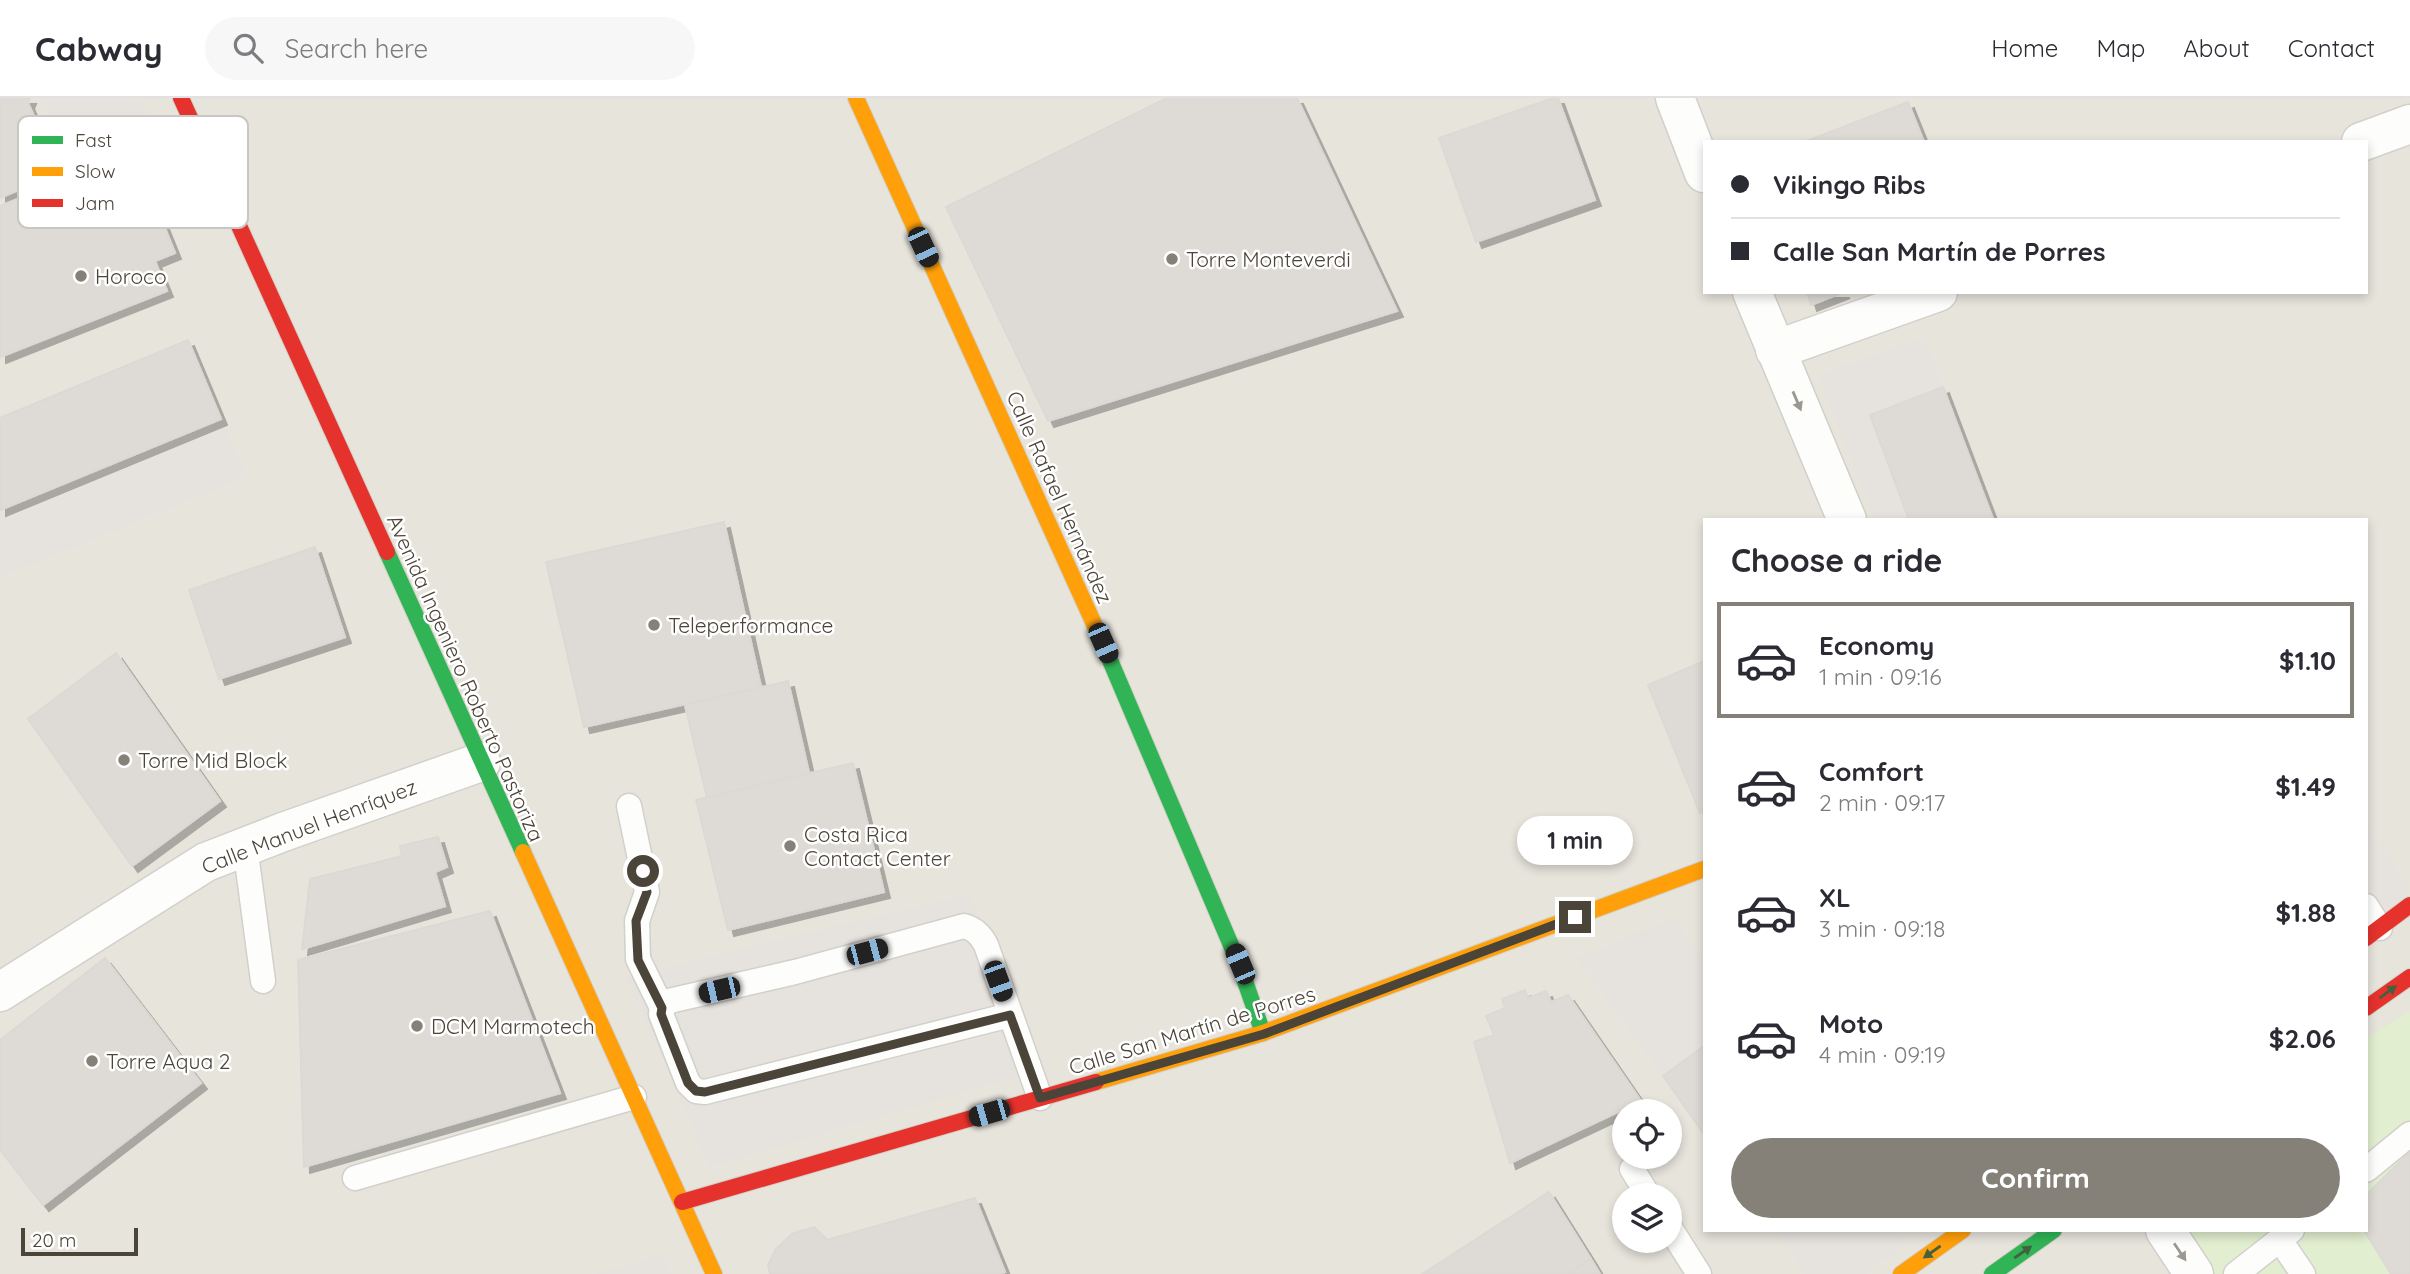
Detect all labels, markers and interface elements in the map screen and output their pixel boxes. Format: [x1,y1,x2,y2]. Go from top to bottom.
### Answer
search box [205,17,695,80]
text: Cabway [35,28,163,69]
icon: search [229,29,267,67]
text: Search here [285,32,428,65]
text: Home [1991,33,2058,63]
text: Map [2096,33,2145,63]
text: About [2183,33,2250,63]
text: Contact [2288,33,2375,63]
legend [18,116,248,228]
text: Fast [75,128,112,152]
text: Slow [75,159,116,183]
text: Vikingo Ribs [1773,168,1926,201]
text: Jam [75,191,115,215]
car [905,224,942,270]
text: Calle San Martín de Porres [1773,235,2106,268]
place label: Torre Monteverdi [1186,246,1351,272]
marker: Torre Monteverdi [1164,251,1180,267]
place label: Horoco [95,263,167,289]
marker: Horoco [73,268,89,284]
street label: Calle Rafael Hernández [1001,387,1119,607]
one-way arrow [1791,390,1802,411]
street label: Avenida Ingeniero Roberto Pastoriza [382,511,550,845]
text: Choose a ride [1731,540,1943,580]
place label: Teleperformance [668,612,834,638]
marker: Teleperformance [646,617,662,633]
car [1085,620,1122,666]
icon: car [1735,629,1798,692]
text: Economy [1819,629,1934,662]
text: $1.10 [2279,644,2336,677]
text: 1 min · 09:16 [1819,662,1942,691]
place label: Torre Mid Block [138,747,288,773]
marker: Torre Mid Block [116,752,132,768]
icon: car [1735,755,1798,818]
text: Comfort [1819,755,1924,788]
text: $1.49 [2275,770,2336,803]
street label: Calle Manuel Henríquez [198,773,420,879]
text: 2 min · 09:17 [1819,788,1945,817]
callout: 1 min [1517,816,1633,864]
place label: Costa Rica Contact Center [804,821,951,871]
text: 1 min [1547,826,1603,855]
marker: Costa Rica Contact Center [782,838,798,854]
route start [627,855,659,887]
icon: car [1735,881,1798,944]
text: XL [1819,881,1851,914]
text: $1.88 [2275,896,2336,929]
route end [1559,901,1591,933]
text: 3 min · 09:18 [1819,914,1945,943]
car [844,936,891,968]
car [1223,941,1258,987]
car [981,958,1016,1004]
car [697,975,742,1005]
street label: Calle San Martín de Porres [1066,980,1318,1080]
one-way arrow [2379,985,2397,999]
icon: car [1735,1007,1798,1070]
text: Moto [1819,1007,1883,1040]
place label: DCM Marmotech [431,1013,595,1039]
marker: DCM Marmotech [409,1018,425,1034]
text: $2.06 [2269,1022,2336,1055]
text: 4 min · 09:19 [1819,1040,1946,1069]
place label: Torre Aqua 2 [106,1048,231,1074]
marker: Torre Aqua 2 [84,1053,100,1069]
car [966,1097,1013,1129]
map controls [1612,1099,1682,1253]
button: locate [1612,1099,1682,1169]
button: Confirm [1731,1138,2340,1218]
button: layers [1612,1183,1682,1253]
scale bar [21,1225,138,1257]
text: 20 m [32,1228,76,1252]
one-way arrow [2173,1242,2186,1262]
one-way arrow [1923,1245,1941,1259]
one-way arrow [2014,1245,2032,1259]

